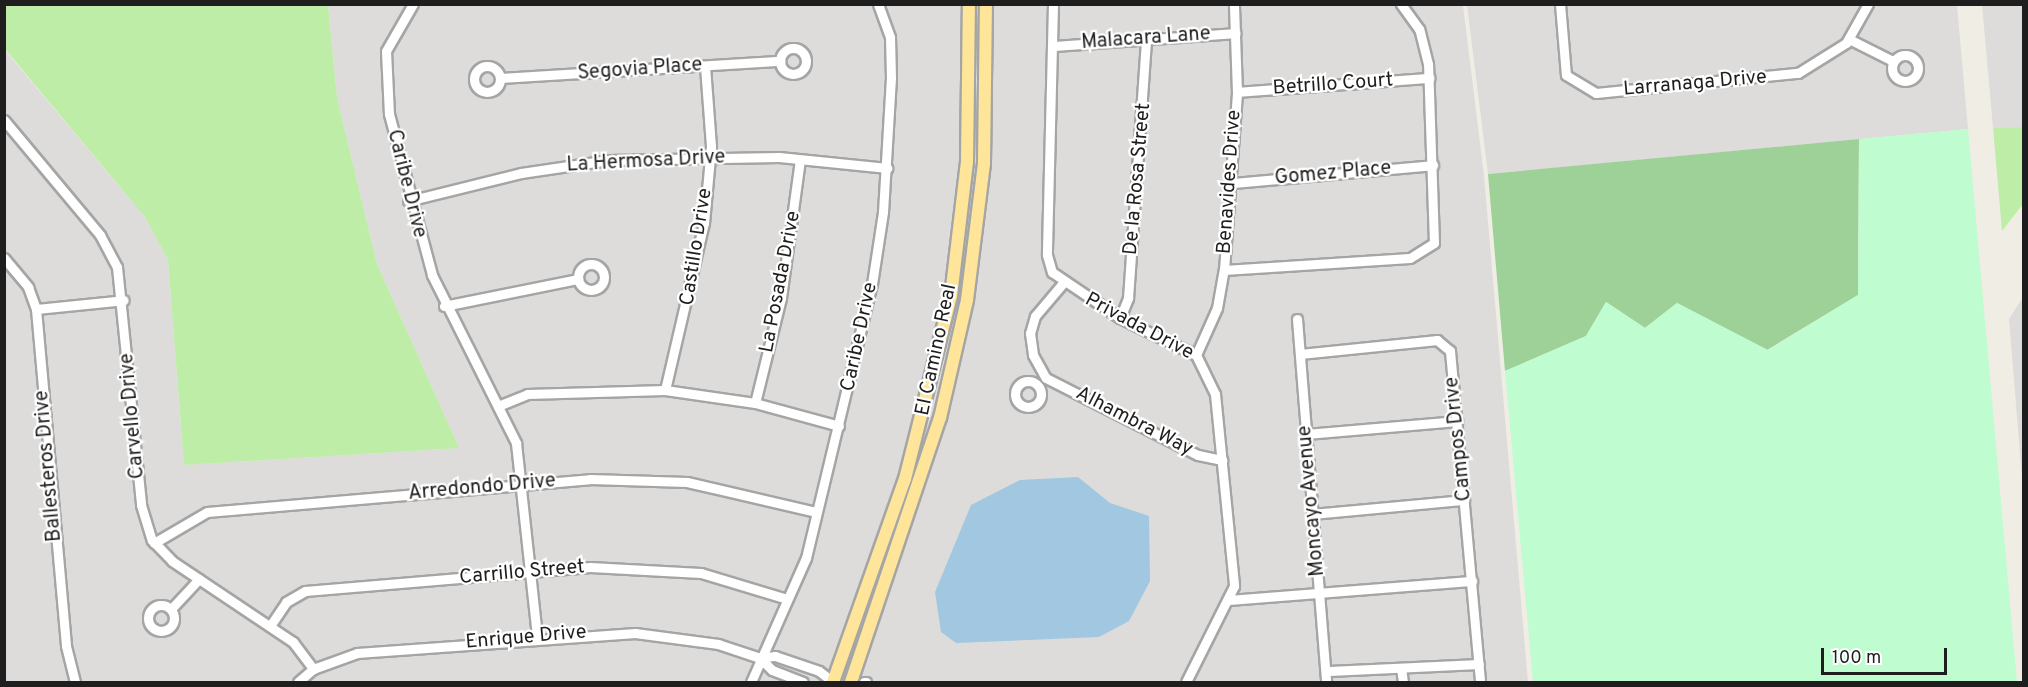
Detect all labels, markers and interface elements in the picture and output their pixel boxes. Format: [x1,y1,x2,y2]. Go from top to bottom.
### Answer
street label: Malacara Lane [1081,23,1211,55]
street label: Segovia Place [577,54,703,86]
street label: Larranaga Drive [1622,66,1768,102]
street label: Betrillo Court [1272,69,1394,101]
street label: De la Rosa Street [1119,102,1157,256]
street label: Benavides Drive [1213,109,1247,255]
street label: Caribe Drive [381,127,431,241]
street label: La Hermosa Drive [566,146,726,178]
street label: Gomez Place [1274,157,1392,191]
street label: Castillo Drive [676,187,718,307]
street label: La Posada Drive [755,209,807,355]
street label: Caribe Drive [837,280,883,394]
street label: El Camino Real [911,282,963,418]
street label: Privada Drive [1080,288,1198,366]
street label: Carvello Drive [116,352,150,480]
street label: Campos Drive [1441,376,1477,502]
street label: Alhambra Way [1071,382,1197,462]
street label: Ballesteros Drive [30,389,68,543]
street label: Moncayo Avenue [1293,424,1331,578]
street label: Arredondo Drive [407,470,557,506]
street label: Carrillo Street [458,556,586,590]
street label: Enrique Drive [464,621,588,655]
scale bar [1824,636,1950,674]
text: 100 m [1832,647,1881,670]

